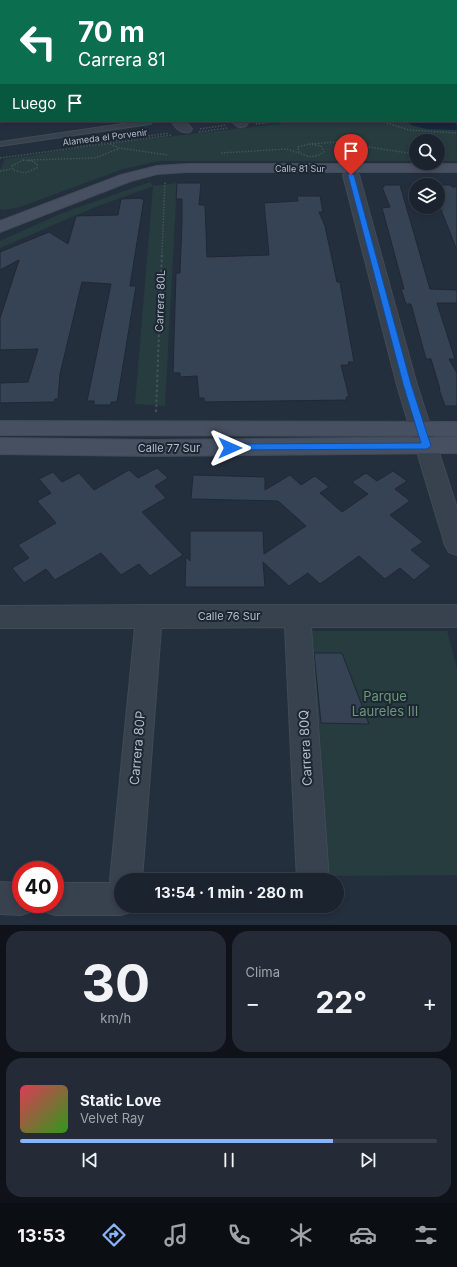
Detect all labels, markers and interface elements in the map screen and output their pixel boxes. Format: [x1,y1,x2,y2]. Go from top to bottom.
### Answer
text: 70 m [78,15,145,49]
icon: left [12,16,64,68]
text: Carrera 81 [78,49,166,70]
icon: arrive [64,92,86,114]
text: Luego [12,94,56,113]
street label: Alameda el Porvenir [62,126,149,148]
pin [334,134,368,175]
map controls [409,134,445,214]
button: search [409,134,445,170]
icon: arrive [340,140,362,162]
street label: Calle 81 Sur [275,163,326,174]
button: layers [409,178,445,214]
street label: Carrera 80L [152,270,168,332]
position arrow [209,427,251,469]
street label: Calle 77 Sur [138,441,200,455]
street label: Calle 76 Sur [198,609,260,623]
park label: Parque Laureles III [352,688,418,719]
street label: Carrera 80Q [295,709,315,786]
street label: Carrera 80P [126,710,148,786]
speed limit sign: 40 [12,861,64,913]
text: 13:54 · 1 min · 280 m [155,883,303,902]
text: 30 [81,952,150,1015]
text: Clima [246,964,280,980]
text: 22° [315,984,367,1020]
text: − [246,990,260,1016]
text: + [422,990,437,1016]
text: km/h [100,1010,131,1026]
text: Static Love [80,1091,161,1110]
text: Velvet Ray [80,1110,144,1126]
icon: previous [79,1149,101,1171]
icon: pause [218,1149,240,1171]
icon: next [357,1149,379,1171]
icon: directions [100,1221,128,1249]
icon: music [162,1221,190,1249]
icon: phone [225,1221,253,1249]
icon: climate [287,1221,315,1249]
icon: car [349,1221,377,1249]
icon: filters [412,1221,440,1249]
text: 13:53 [17,1225,66,1246]

